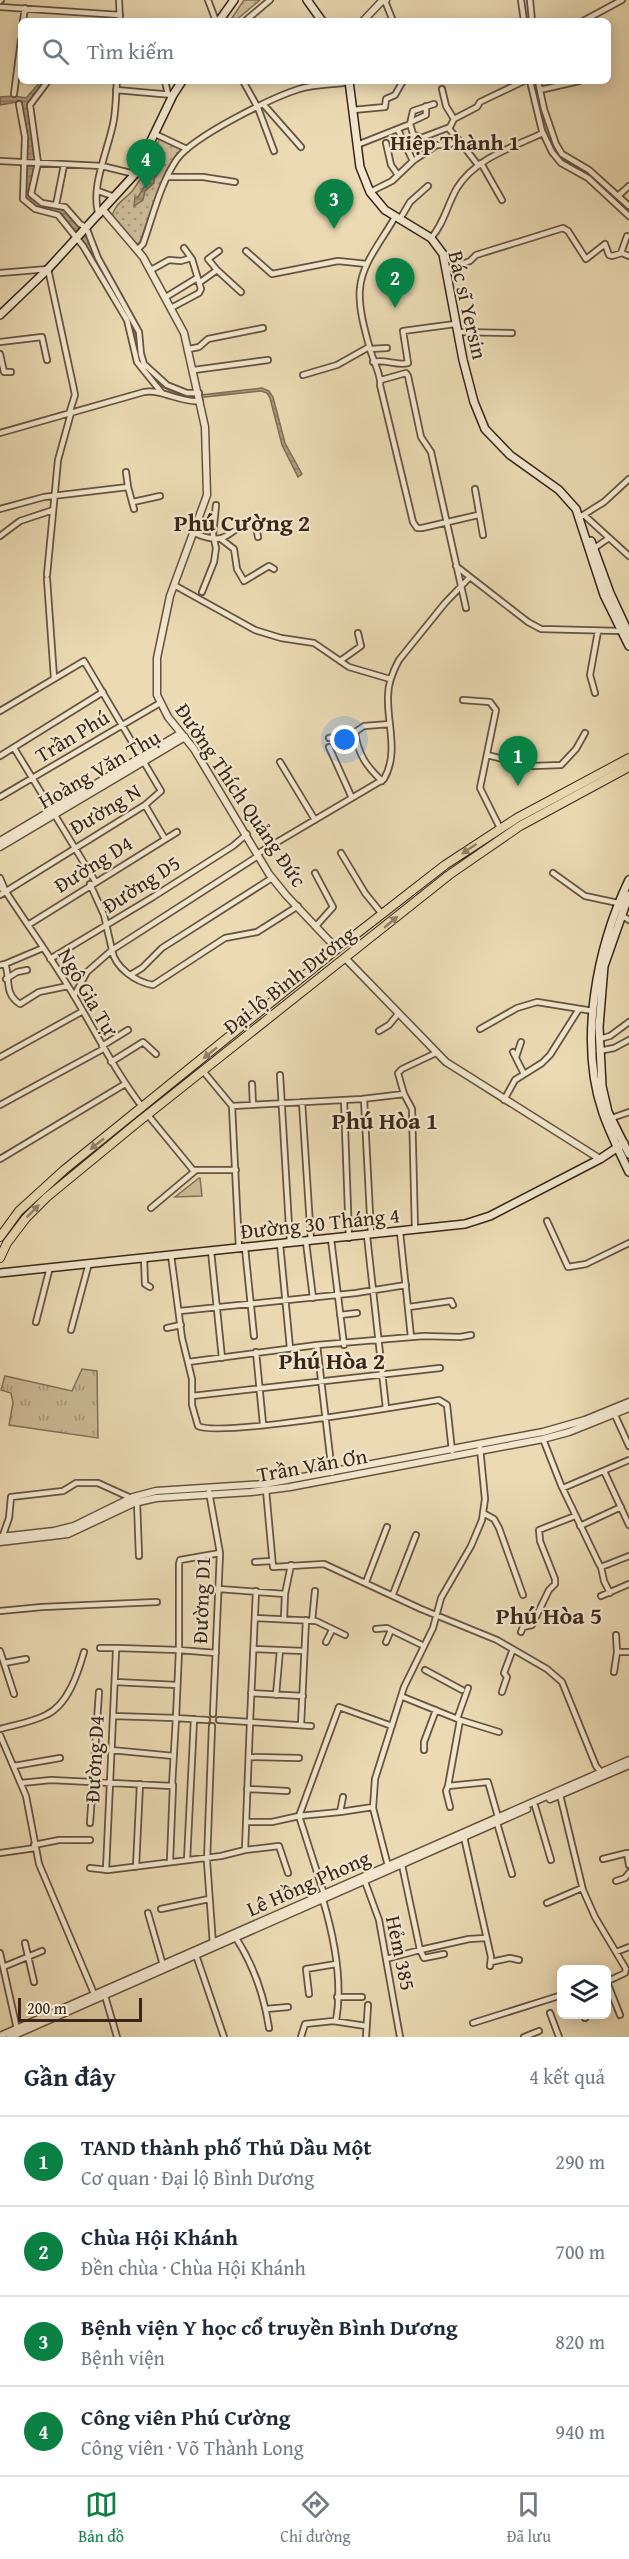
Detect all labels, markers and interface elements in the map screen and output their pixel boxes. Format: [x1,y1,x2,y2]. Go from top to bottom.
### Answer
search box [18,18,611,84]
icon: search [39,35,72,68]
text: Tìm kiếm [87,35,174,67]
district label: Hiệp Thành 1 [390,126,520,158]
pin: 4 [126,140,166,189]
pin: 3 [314,180,354,229]
street label: Bác sĩ Yersin [440,248,496,363]
pin: 2 [376,258,414,308]
district label: Phú Cường 2 [174,505,310,540]
street label: Đường Thích Quảng Đức [168,697,314,893]
street label: Trần Phú [29,701,115,770]
street label: Hoàng Văn Thụ [32,721,166,817]
your location [330,725,359,754]
pin: 1 [498,736,538,786]
street label: Đường N [63,775,147,842]
street label: Đường D4 [48,828,138,900]
one-way arrow [461,843,477,855]
street label: Đường D5 [96,847,186,921]
one-way arrow [383,916,398,929]
street label: Đại lộ Bình Dương [216,918,362,1042]
street label: Ngô Gia Tự [50,942,126,1043]
one-way arrow [203,1046,218,1058]
district label: Phú Hòa 1 [332,1103,438,1138]
one-way arrow [89,1138,104,1150]
street label: Đường 30 Tháng 4 [239,1199,401,1247]
one-way arrow [26,1204,40,1218]
district label: Phú Hòa 2 [279,1343,385,1378]
street label: Trần Văn Ơn [254,1440,370,1490]
street label: Đường D1 [184,1556,218,1644]
district label: Phú Hòa 5 [496,1598,602,1633]
street label: Đường D4 [76,1715,112,1803]
street label: Lê Hồng Phong [241,1842,375,1924]
street label: Hẻm 385 [378,1913,424,1993]
map controls [557,1965,611,2019]
button: layers [557,1965,611,2019]
scale bar [18,1995,142,2022]
text: 200 m [27,1996,67,2020]
text: Gần đây [24,2057,116,2096]
text: 4 kết quả [529,2062,605,2091]
text: TAND thành phố Thủ Dầu Một [81,2131,372,2163]
text: 1 [38,2147,49,2176]
text: 290 m [555,2147,605,2176]
text: Cơ quan · Đại lộ Bình Dương [81,2163,314,2192]
text: Chùa Hội Khánh [81,2221,238,2253]
text: 2 [38,2237,49,2266]
text: 700 m [555,2237,605,2266]
text: Đền chùa · Chùa Hội Khánh [81,2253,306,2282]
text: Bệnh viện Y học cổ truyền Bình Dương [81,2311,458,2343]
text: 3 [38,2327,49,2356]
text: 820 m [555,2327,605,2356]
text: Bệnh viện [81,2343,165,2372]
text: Công viên Phú Cường [81,2401,290,2433]
text: 4 [38,2417,49,2446]
text: 940 m [555,2417,605,2446]
text: Công viên · Võ Thành Long [81,2433,304,2462]
tab: Bản đồ [78,2488,124,2548]
tab: Chỉ đường [280,2488,350,2548]
tab: Đã lưu [507,2488,551,2548]

